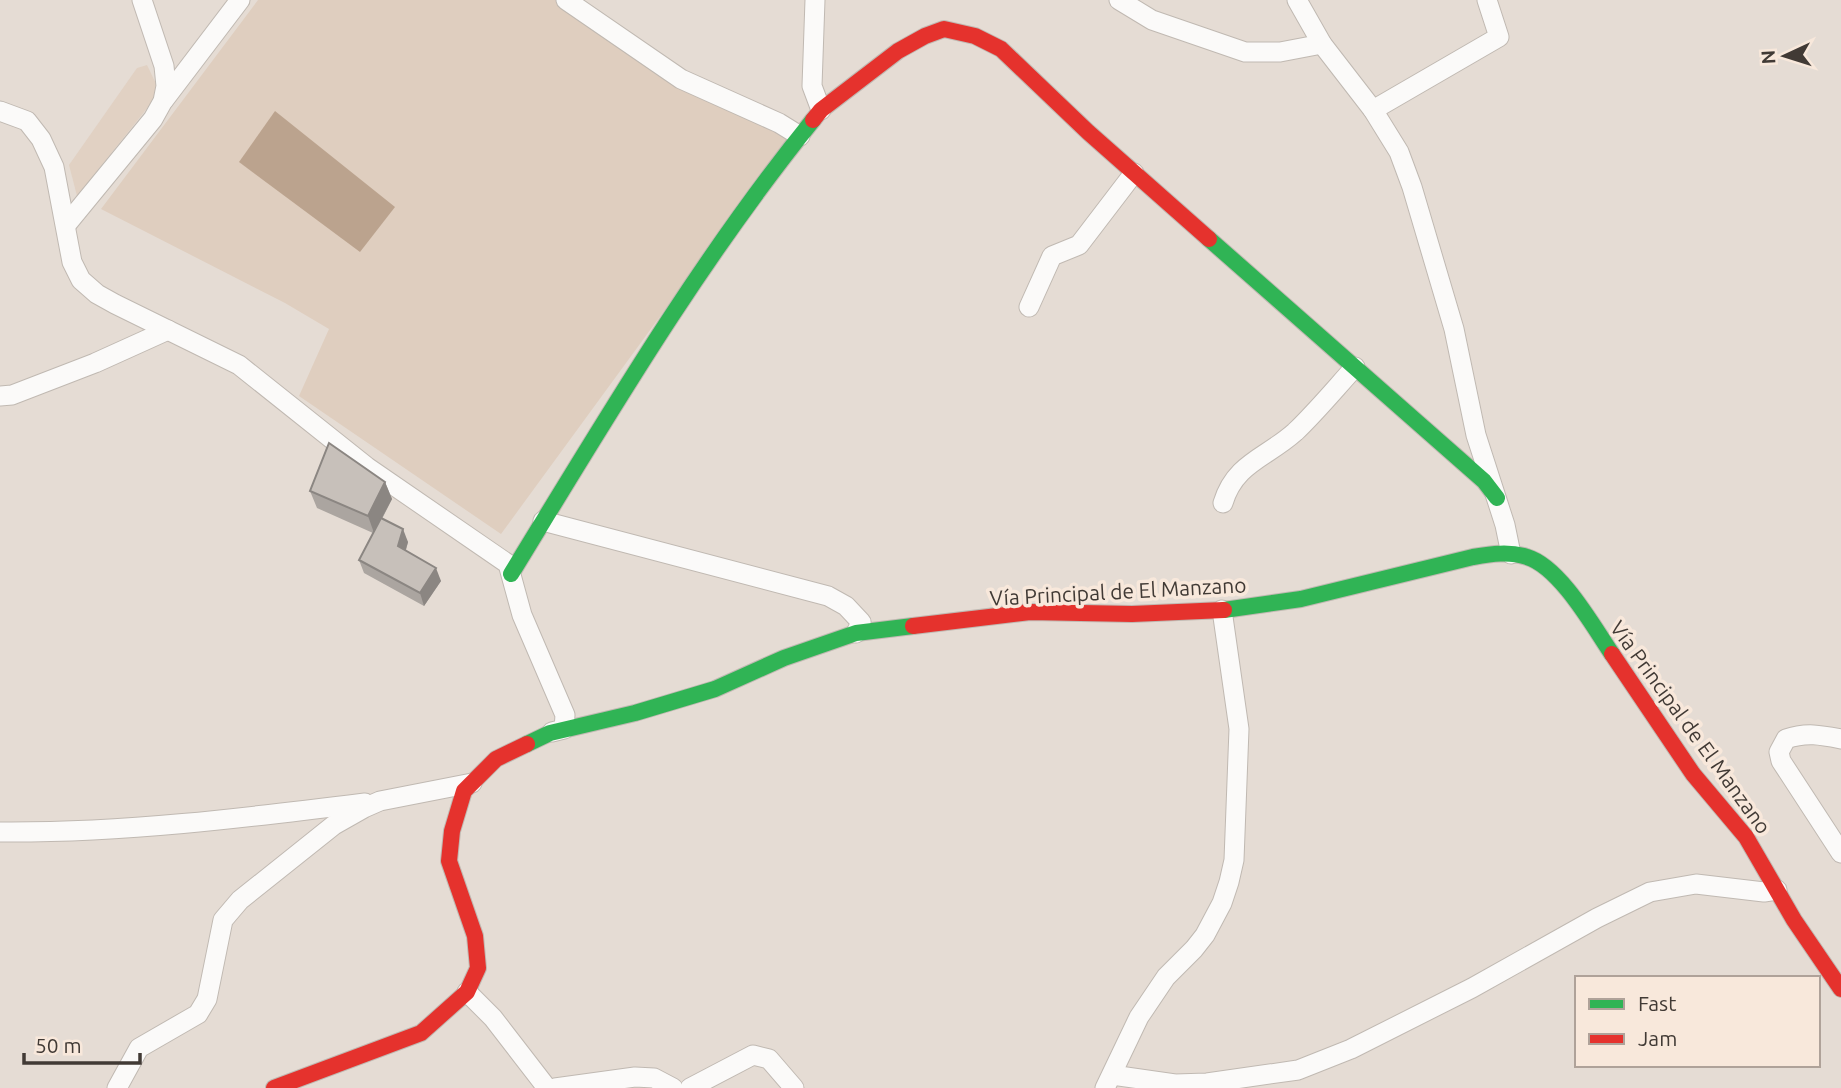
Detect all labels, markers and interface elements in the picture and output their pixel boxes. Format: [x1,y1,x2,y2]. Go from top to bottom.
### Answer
north arrow [1750,21,1820,91]
text: N [1757,49,1780,65]
street label: Vía Principal de El Manzano [989,572,1247,610]
street label: Vía Principal de El Manzano [1606,616,1776,838]
legend [1575,976,1820,1067]
text: Fast [1638,991,1676,1015]
scale bar [24,1021,140,1066]
text: Jam [1638,1026,1677,1050]
text: 50 m [35,1033,82,1057]

